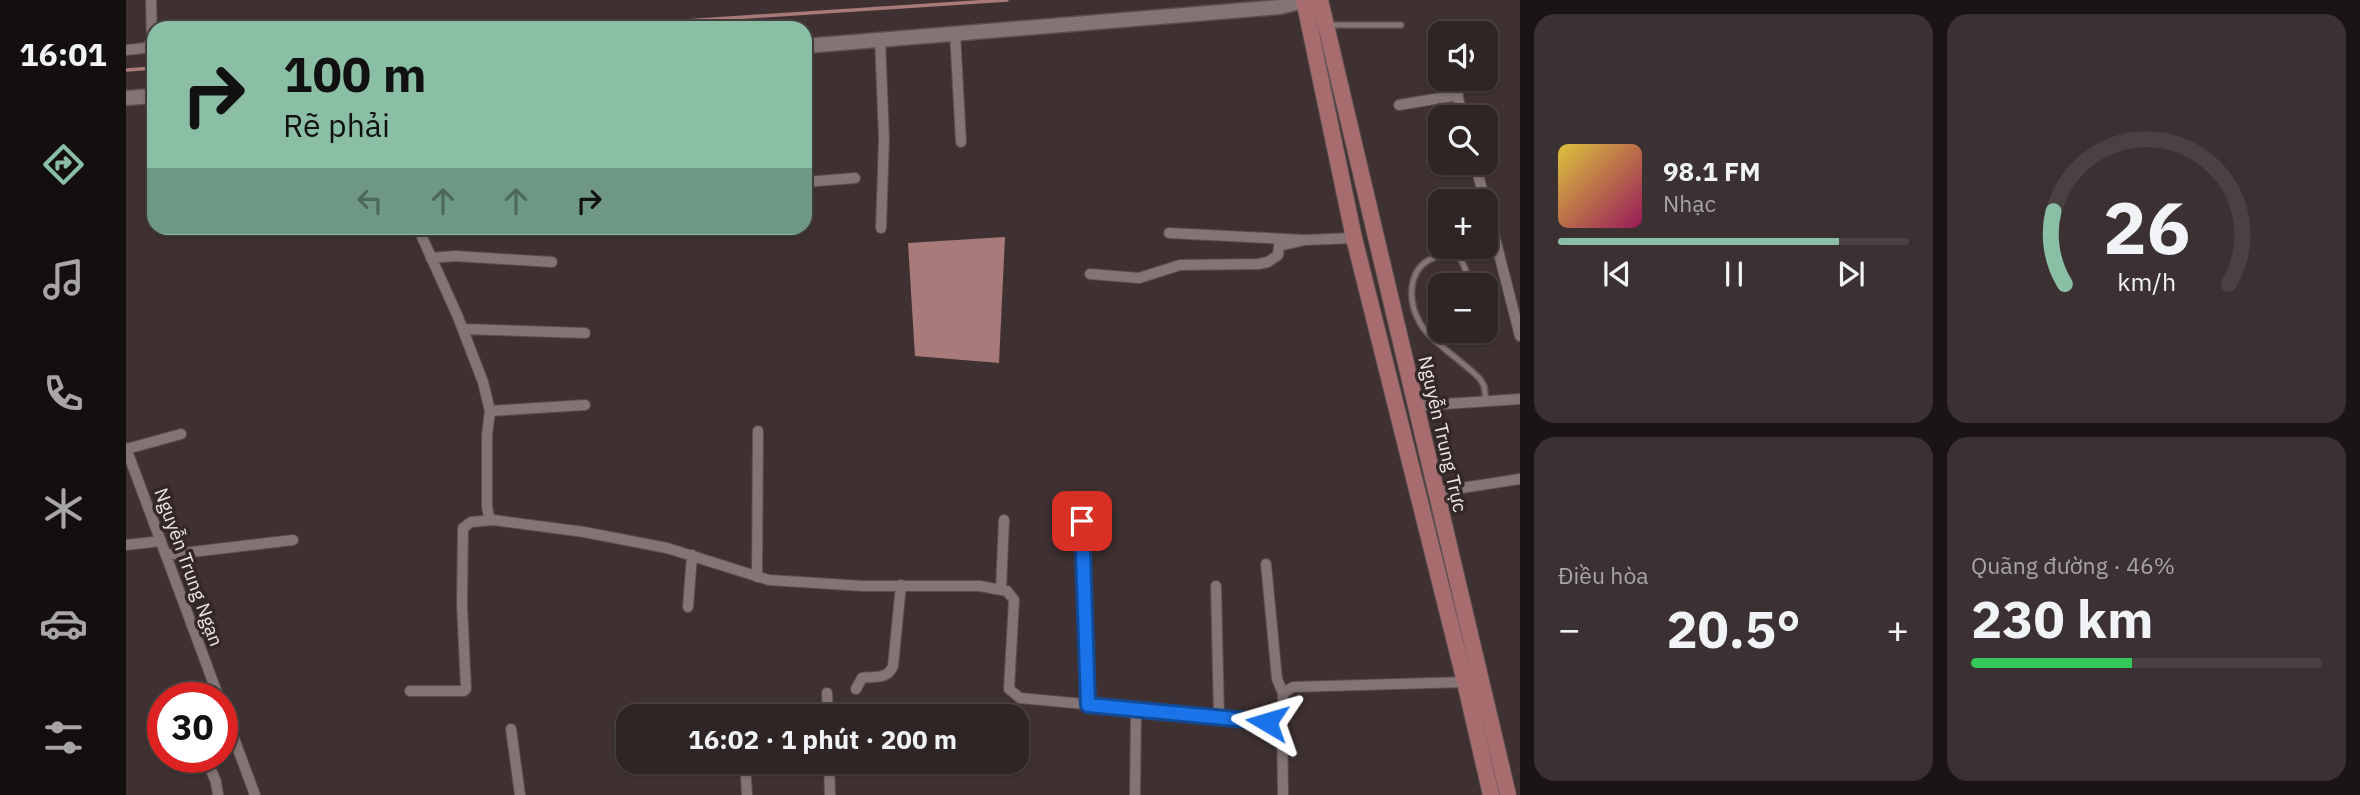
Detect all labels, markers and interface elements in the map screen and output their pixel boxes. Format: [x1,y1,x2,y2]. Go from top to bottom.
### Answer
map controls [1428,21,1498,343]
button: sound [1428,21,1498,91]
text: 16:01 [19,33,107,75]
text: 100 m [283,42,427,105]
icon: right [168,49,259,140]
text: Rẽ phải [283,104,390,146]
button: search [1428,105,1498,175]
icon: directions [39,140,88,189]
text: 98.1 FM [1663,154,1761,188]
text: 26 [2103,180,2190,275]
icon: left [351,182,389,220]
icon: ahead [424,182,462,220]
icon: ahead [497,182,535,220]
icon: right [570,182,608,220]
text: Nhạc [1663,188,1716,218]
button: + [1428,189,1498,259]
icon: music [39,255,88,304]
icon: previous [1598,255,1636,293]
icon: pause [1715,255,1753,293]
icon: next [1832,255,1870,293]
text: km/h [2117,265,2176,298]
button: − [1428,273,1498,343]
street label: Nguyễn Trung Trực [1413,353,1473,515]
icon: phone [39,369,88,418]
icon: climate [39,484,88,533]
street label: Nguyễn Trung Ngạn [149,485,229,649]
pin [1052,491,1112,551]
icon: arrive [1063,502,1101,540]
text: Quãng đường · 46% [1971,550,2175,580]
text: Điều hòa [1558,560,1649,590]
text: 230 km [1971,585,2153,652]
text: 20.5° [1666,595,1801,662]
icon: car [39,599,88,648]
text: − [1558,604,1581,653]
text: + [1886,604,1909,653]
speed limit sign: 30 [147,682,238,773]
position arrow [1230,685,1304,759]
icon: filters [39,713,88,762]
text: 16:02 · 1 phút · 200 m [688,722,957,756]

